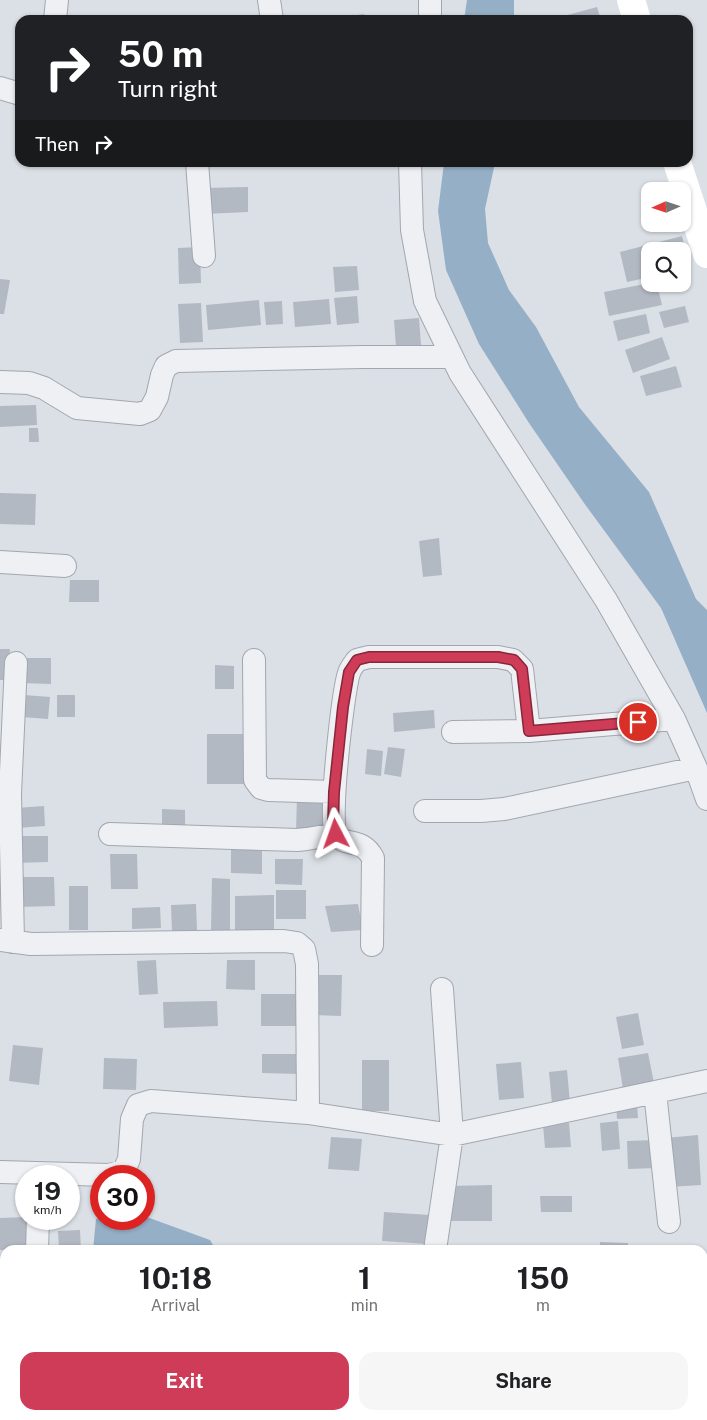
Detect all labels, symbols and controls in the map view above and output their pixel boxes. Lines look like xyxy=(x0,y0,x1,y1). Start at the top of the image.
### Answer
text: 50 m xyxy=(118,34,203,75)
icon: right xyxy=(35,35,100,100)
text: Turn right xyxy=(118,76,218,102)
icon: right xyxy=(89,130,117,158)
text: Then xyxy=(35,133,79,155)
north arrow xyxy=(641,182,691,232)
map controls xyxy=(641,182,691,292)
button: search xyxy=(641,242,691,292)
pin xyxy=(617,701,659,743)
icon: arrive xyxy=(624,708,652,736)
position arrow xyxy=(309,807,361,859)
speed limit sign: 30 xyxy=(90,1165,155,1230)
text: 19 xyxy=(34,1176,61,1206)
text: km/h xyxy=(33,1203,62,1217)
text: 10:18 xyxy=(139,1260,212,1296)
text: 1 xyxy=(358,1260,371,1296)
text: 150 xyxy=(517,1260,569,1296)
text: Arrival xyxy=(151,1296,200,1315)
text: min xyxy=(351,1296,378,1315)
text: m xyxy=(536,1296,550,1315)
button: Exit xyxy=(20,1352,349,1410)
button: Share xyxy=(359,1352,688,1410)

